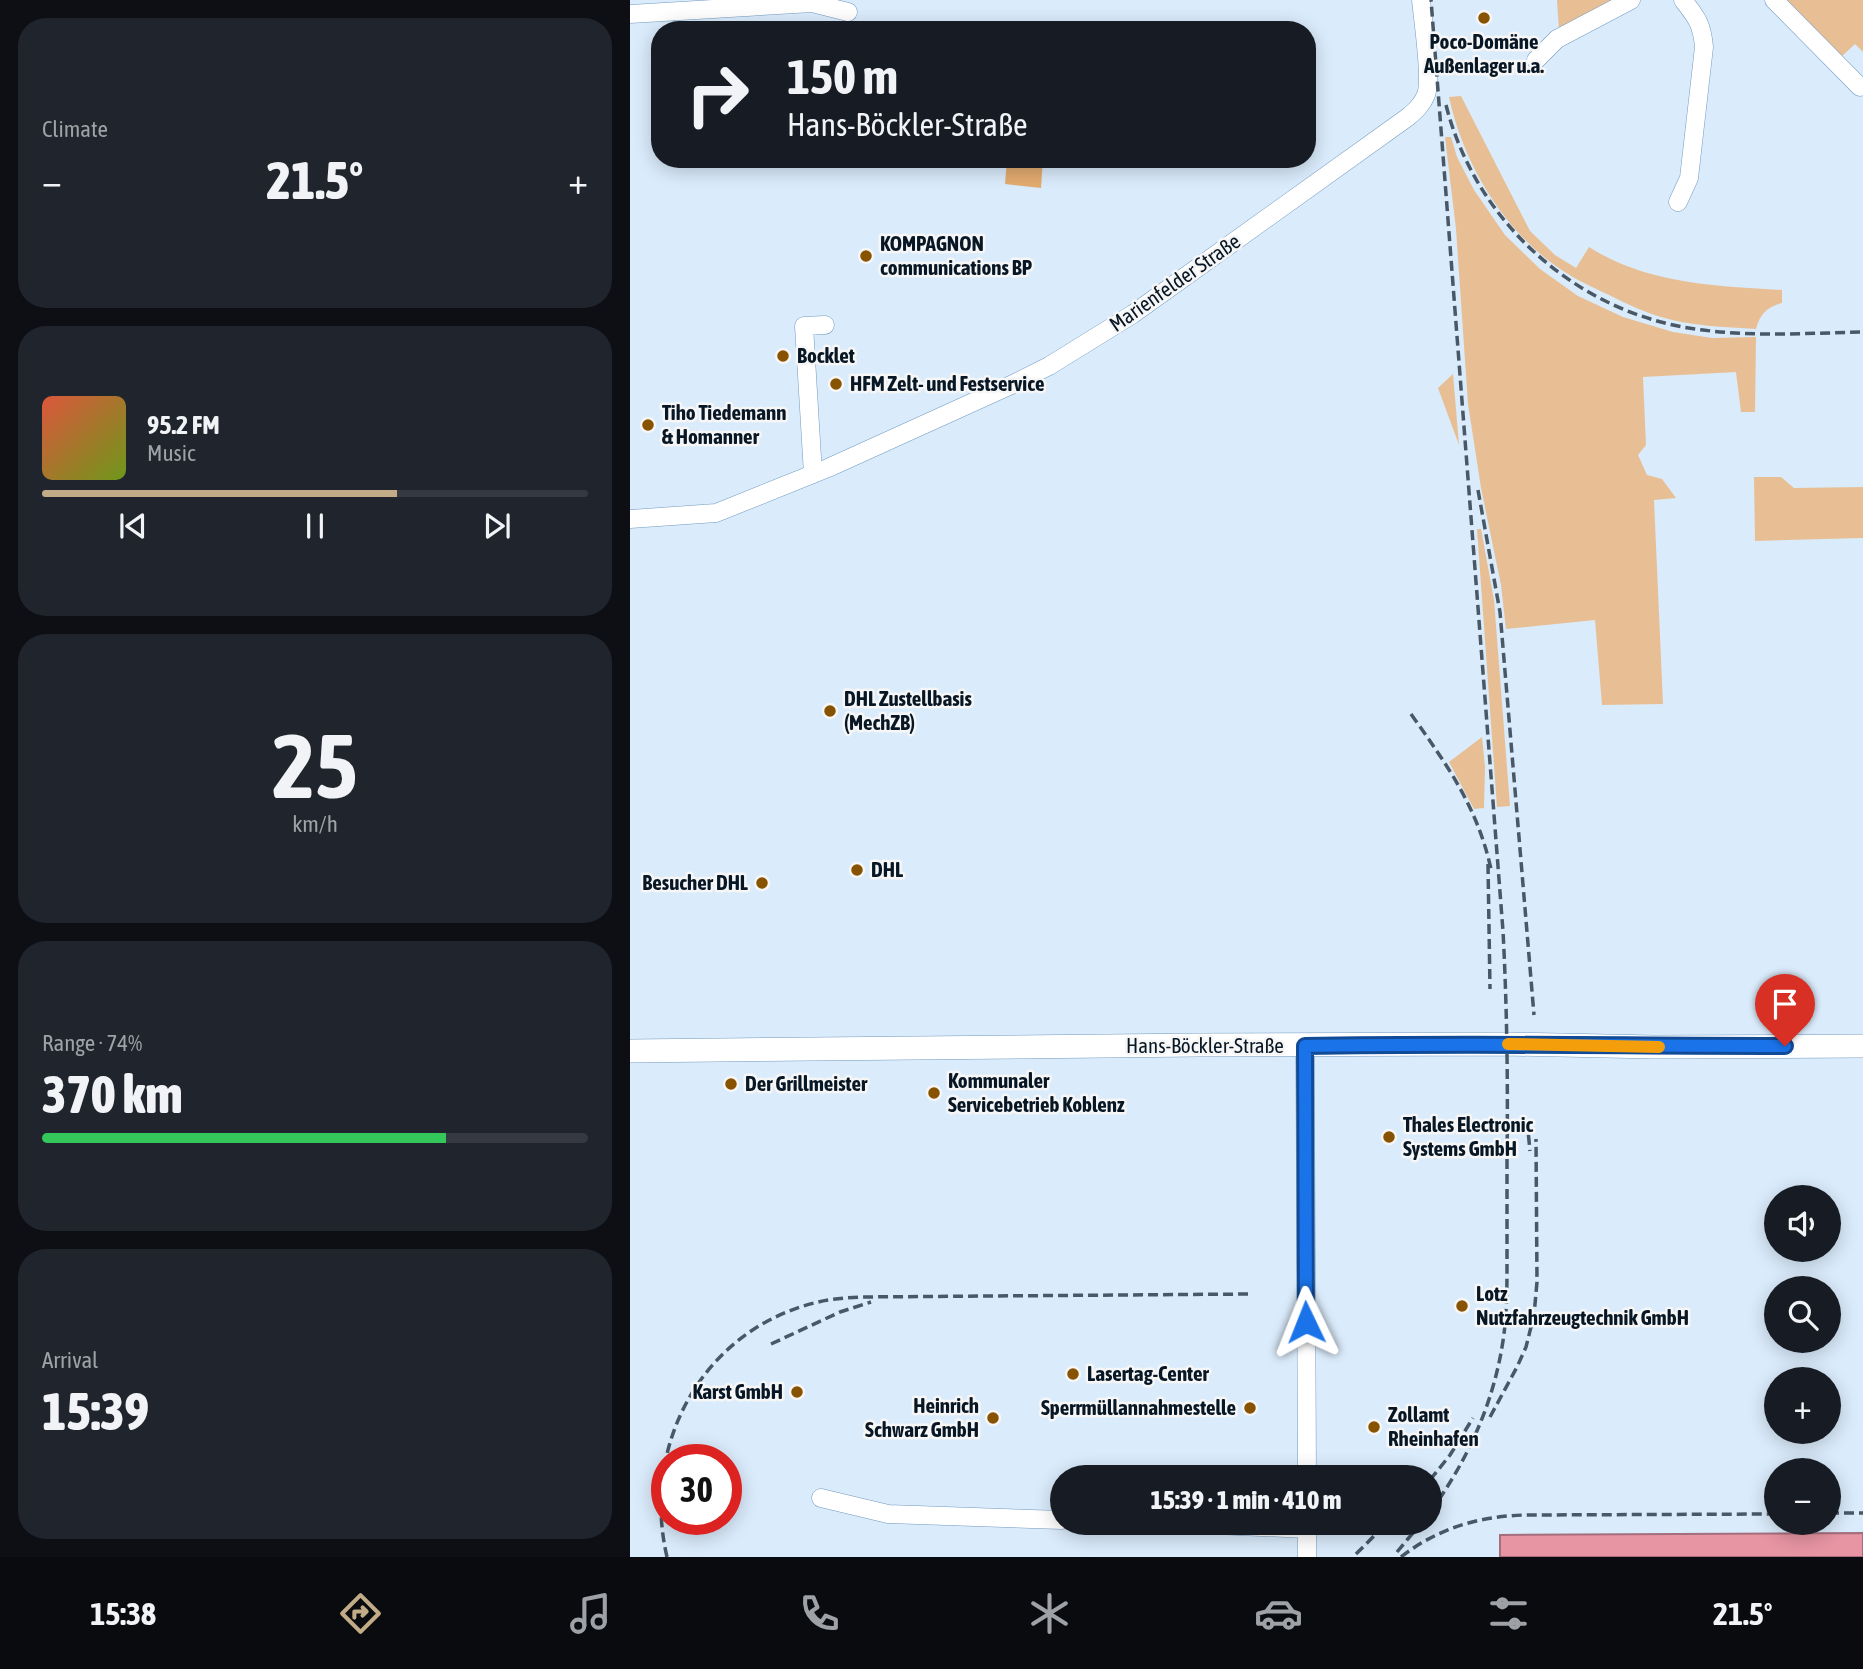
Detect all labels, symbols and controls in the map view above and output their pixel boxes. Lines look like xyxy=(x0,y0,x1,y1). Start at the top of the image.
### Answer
marker: Poco-Domäne Außenlager u.a. xyxy=(1476,10,1492,26)
place label: Poco-Domäne Außenlager u.a. xyxy=(1423,29,1544,77)
text: 150 m xyxy=(787,48,898,104)
icon: right xyxy=(672,49,763,140)
text: Hans-Böckler-Straße xyxy=(787,106,1027,143)
text: Climate xyxy=(42,116,108,142)
text: 21.5° xyxy=(267,150,363,210)
text: − xyxy=(42,159,62,202)
text: + xyxy=(568,159,588,202)
street label: Marienfelder Straße xyxy=(1105,228,1244,336)
place label: KOMPAGNON communications BP xyxy=(880,231,1033,279)
marker: KOMPAGNON communications BP xyxy=(858,248,874,264)
place label: Bocklet xyxy=(797,343,855,367)
marker: Bocklet xyxy=(775,348,791,364)
place label: HFM Zelt- und Festservice xyxy=(850,371,1044,395)
marker: HFM Zelt- und Festservice xyxy=(828,376,844,392)
place label: Tiho Tiedemann & Homanner xyxy=(662,400,786,448)
text: 95.2 FM xyxy=(147,410,220,440)
marker: Tiho Tiedemann & Homanner xyxy=(640,417,656,433)
text: Music xyxy=(147,440,195,466)
icon: previous xyxy=(114,507,152,545)
icon: pause xyxy=(296,507,334,545)
icon: next xyxy=(478,507,516,545)
place label: DHL Zustellbasis (MechZB) xyxy=(844,686,972,734)
marker: DHL Zustellbasis (MechZB) xyxy=(822,703,838,719)
text: 25 xyxy=(272,713,358,817)
text: km/h xyxy=(292,811,338,837)
place label: DHL xyxy=(871,857,903,881)
marker: DHL xyxy=(849,862,865,878)
place label: Besucher DHL xyxy=(642,870,748,894)
marker: Besucher DHL xyxy=(754,875,770,891)
pin xyxy=(1755,974,1815,1046)
icon: arrive xyxy=(1766,985,1804,1023)
text: Range · 74% xyxy=(42,1030,142,1056)
street label: Hans-Böckler-Straße xyxy=(1126,1033,1284,1057)
text: 370 km xyxy=(42,1064,183,1124)
place label: Kommunaler Servicebetrieb Koblenz xyxy=(948,1068,1125,1116)
place label: Der Grillmeister xyxy=(745,1071,868,1095)
marker: Der Grillmeister xyxy=(723,1076,739,1092)
marker: Kommunaler Servicebetrieb Koblenz xyxy=(926,1085,942,1101)
place label: Thales Electronic Systems GmbH xyxy=(1403,1112,1534,1160)
marker: Thales Electronic Systems GmbH xyxy=(1381,1129,1397,1145)
map controls xyxy=(1764,1185,1841,1535)
button: sound xyxy=(1764,1185,1841,1262)
button: search xyxy=(1764,1276,1841,1353)
place label: Lotz Nutzfahrzeugtechnik GmbH xyxy=(1476,1281,1689,1329)
position arrow xyxy=(1269,1285,1343,1359)
marker: Lotz Nutzfahrzeugtechnik GmbH xyxy=(1454,1298,1470,1314)
text: Arrival xyxy=(42,1347,98,1373)
place label: Lasertag-Center xyxy=(1087,1361,1209,1385)
marker: Lasertag-Center xyxy=(1065,1366,1081,1382)
button: + xyxy=(1764,1367,1841,1444)
place label: Karst GmbH xyxy=(692,1379,783,1403)
text: 15:39 xyxy=(42,1381,149,1441)
marker: Karst GmbH xyxy=(789,1384,805,1400)
place label: Heinrich Schwarz GmbH xyxy=(865,1393,979,1441)
place label: Sperrmüllannahmestelle xyxy=(1041,1395,1236,1419)
marker: Sperrmüllannahmestelle xyxy=(1242,1400,1258,1416)
place label: Zollamt Rheinhafen xyxy=(1388,1402,1479,1450)
marker: Heinrich Schwarz GmbH xyxy=(985,1410,1001,1426)
marker: Zollamt Rheinhafen xyxy=(1366,1419,1382,1435)
speed limit sign: 30 xyxy=(651,1444,742,1535)
button: − xyxy=(1764,1458,1841,1535)
text: 15:39 · 1 min · 410 m xyxy=(1151,1485,1341,1515)
icon: directions xyxy=(336,1589,385,1638)
icon: music xyxy=(566,1589,615,1638)
icon: phone xyxy=(795,1589,844,1638)
icon: climate xyxy=(1025,1589,1074,1638)
icon: car xyxy=(1254,1589,1303,1638)
icon: filters xyxy=(1484,1589,1533,1638)
text: 15:38 xyxy=(90,1595,156,1632)
text: 21.5° xyxy=(1713,1595,1773,1632)

